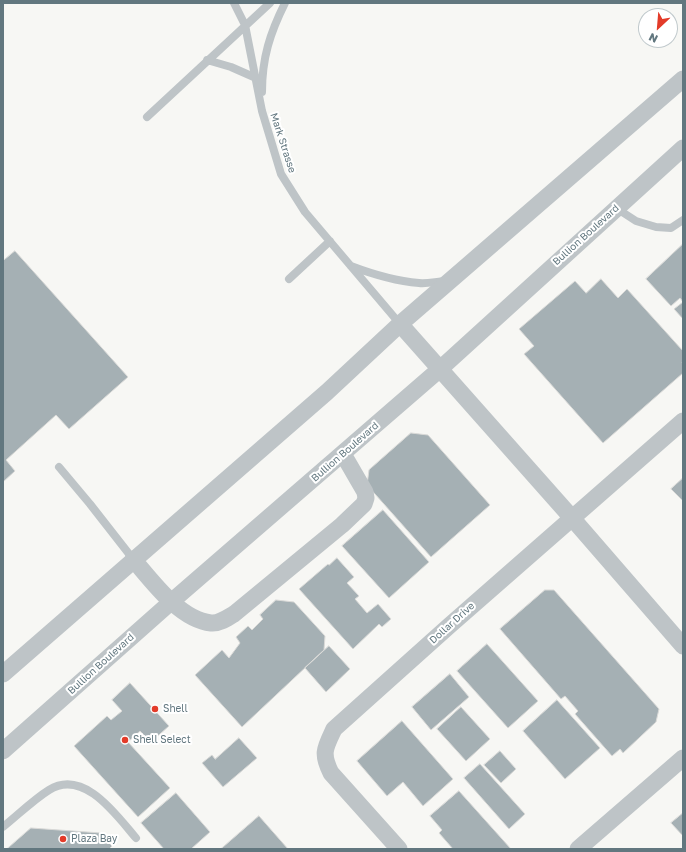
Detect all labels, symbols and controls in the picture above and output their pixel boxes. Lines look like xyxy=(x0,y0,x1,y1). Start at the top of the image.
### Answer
north arrow xyxy=(638,8,678,48)
text: N xyxy=(646,31,660,46)
street label: Mark Strasse xyxy=(268,111,298,175)
street label: Bullion Boulevard xyxy=(550,202,622,268)
street label: Bullion Boulevard xyxy=(309,420,381,484)
street label: Dollar Drive xyxy=(427,600,477,646)
street label: Bullion Boulevard xyxy=(65,631,137,697)
place label: Shell xyxy=(163,703,188,715)
marker: Shell xyxy=(150,704,160,714)
place label: Shell Select xyxy=(133,734,191,746)
marker: Shell Select xyxy=(120,735,130,745)
place label: Plaza Bay xyxy=(71,833,117,845)
marker: Plaza Bay xyxy=(58,834,68,844)

